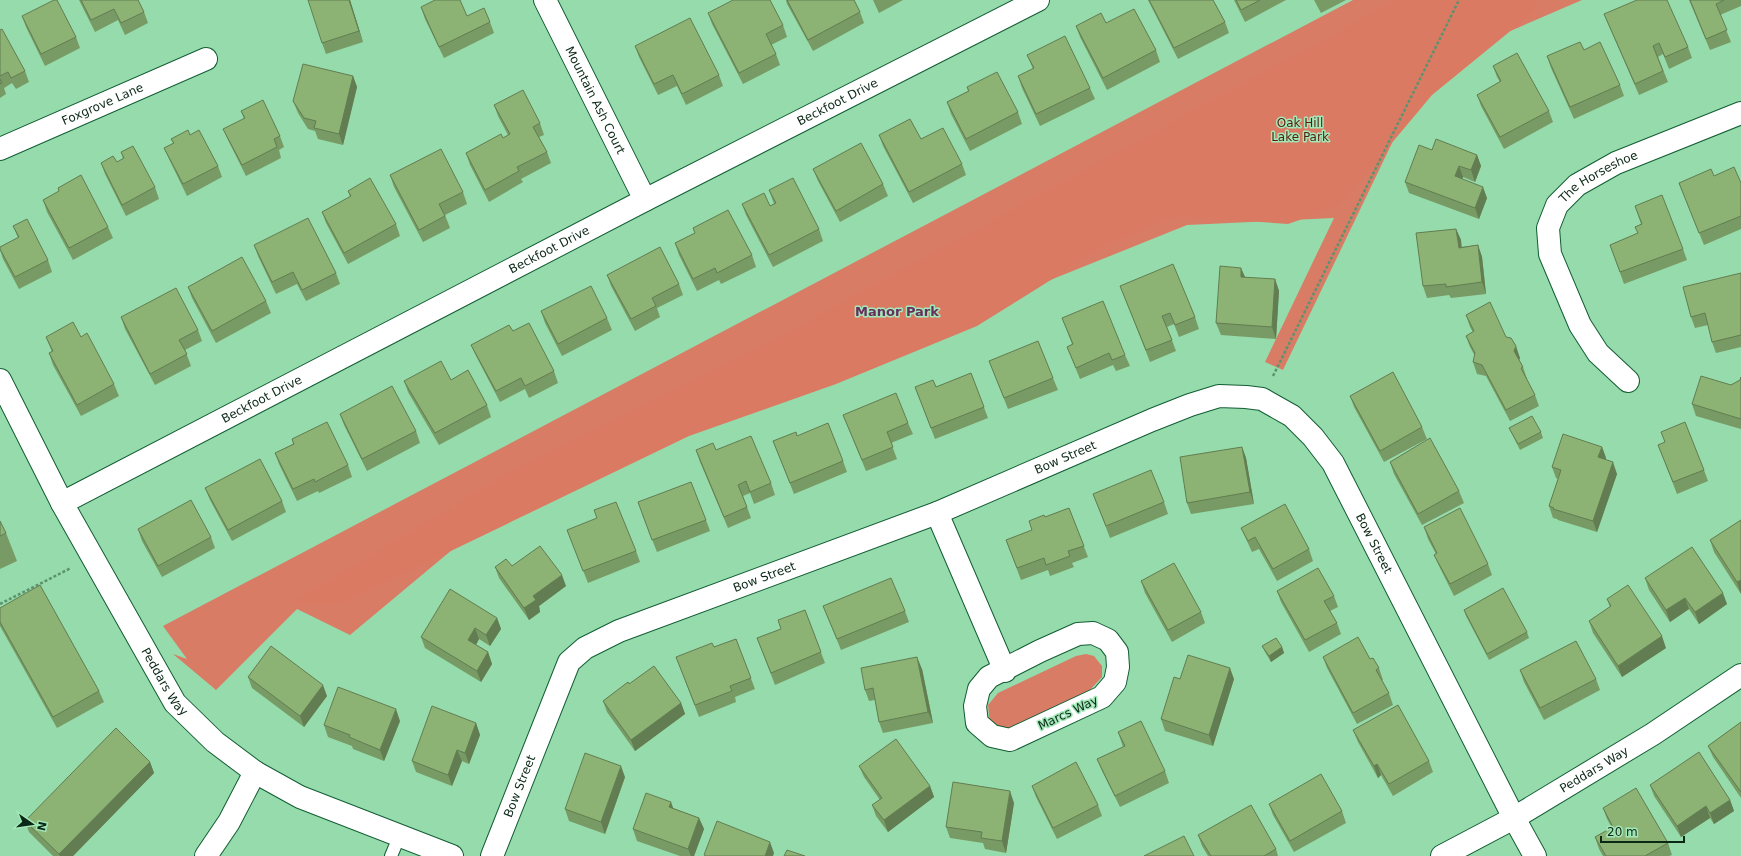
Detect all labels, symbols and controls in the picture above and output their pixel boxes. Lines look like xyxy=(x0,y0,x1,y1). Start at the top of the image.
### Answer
street label: Mountain Ash Court xyxy=(562,44,628,157)
street label: Beckfoot Drive xyxy=(795,76,880,128)
street label: Foxgrove Lane xyxy=(60,80,146,128)
park label: Oak Hill Lake Park xyxy=(1271,116,1329,144)
street label: The Horseshoe xyxy=(1556,148,1640,206)
street label: Beckfoot Drive xyxy=(507,223,592,276)
district label: Manor Park xyxy=(855,304,939,319)
street label: Beckfoot Drive xyxy=(219,373,304,426)
street label: Bow Street xyxy=(1032,438,1099,477)
street label: Bow Street xyxy=(1353,511,1395,576)
street label: Bow Street xyxy=(731,559,798,595)
street label: Peddars Way xyxy=(138,645,191,719)
street label: Marcs Way xyxy=(1036,693,1100,733)
street label: Peddars Way xyxy=(1557,744,1631,796)
street label: Bow Street xyxy=(501,753,538,819)
north arrow xyxy=(12,804,52,844)
scale bar xyxy=(1601,818,1684,844)
text: N xyxy=(34,820,49,832)
text: 20 m xyxy=(1607,825,1638,839)

